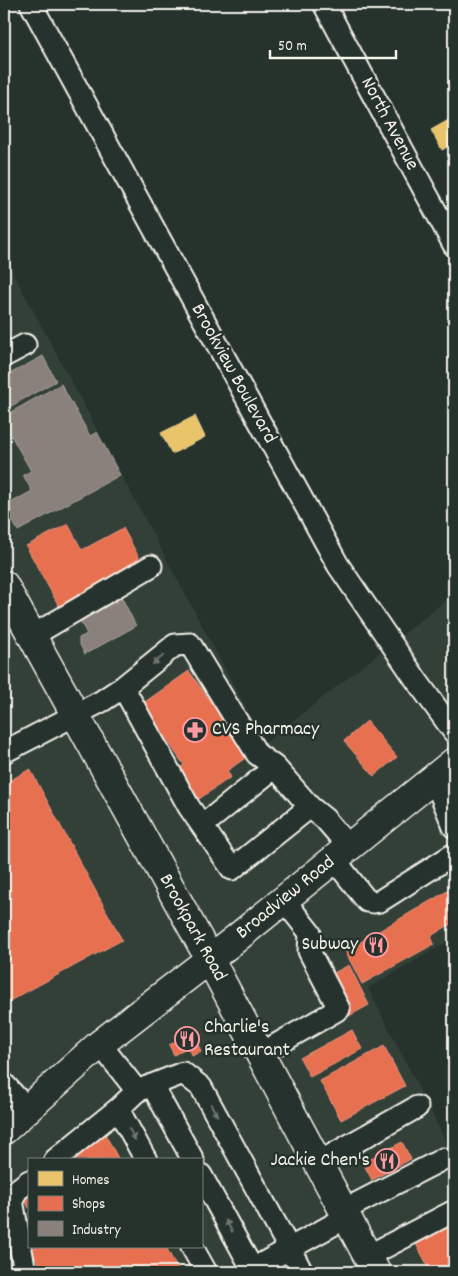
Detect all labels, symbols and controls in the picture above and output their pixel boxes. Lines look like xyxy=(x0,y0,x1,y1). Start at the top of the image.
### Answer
scale bar xyxy=(270,28,397,60)
text: 50 m xyxy=(278,36,307,58)
street label: North Avenue xyxy=(353,72,425,176)
street label: Brookview Boulevard xyxy=(183,299,283,449)
one-way arrow xyxy=(152,654,165,665)
place label: CVS Pharmacy xyxy=(212,716,320,744)
pharmacy icon: CVS Pharmacy xyxy=(182,717,208,743)
street label: Broadview Road xyxy=(230,849,342,947)
street label: Brookpark Road xyxy=(151,869,233,987)
place label: Subway xyxy=(302,931,359,959)
restaurant icon: Subway xyxy=(363,932,389,958)
place label: Charlie's Restaurant xyxy=(204,1014,290,1065)
restaurant icon: Charlie's Restaurant xyxy=(174,1026,200,1052)
one-way arrow xyxy=(210,1103,218,1118)
one-way arrow xyxy=(128,1127,136,1142)
place label: Jackie Chen's xyxy=(271,1147,370,1175)
restaurant icon: Jackie Chen's xyxy=(374,1148,400,1174)
legend xyxy=(28,1158,202,1248)
text: Homes xyxy=(72,1170,110,1192)
text: Shops xyxy=(72,1194,105,1216)
one-way arrow xyxy=(225,1219,233,1234)
text: Industry xyxy=(72,1220,121,1242)

